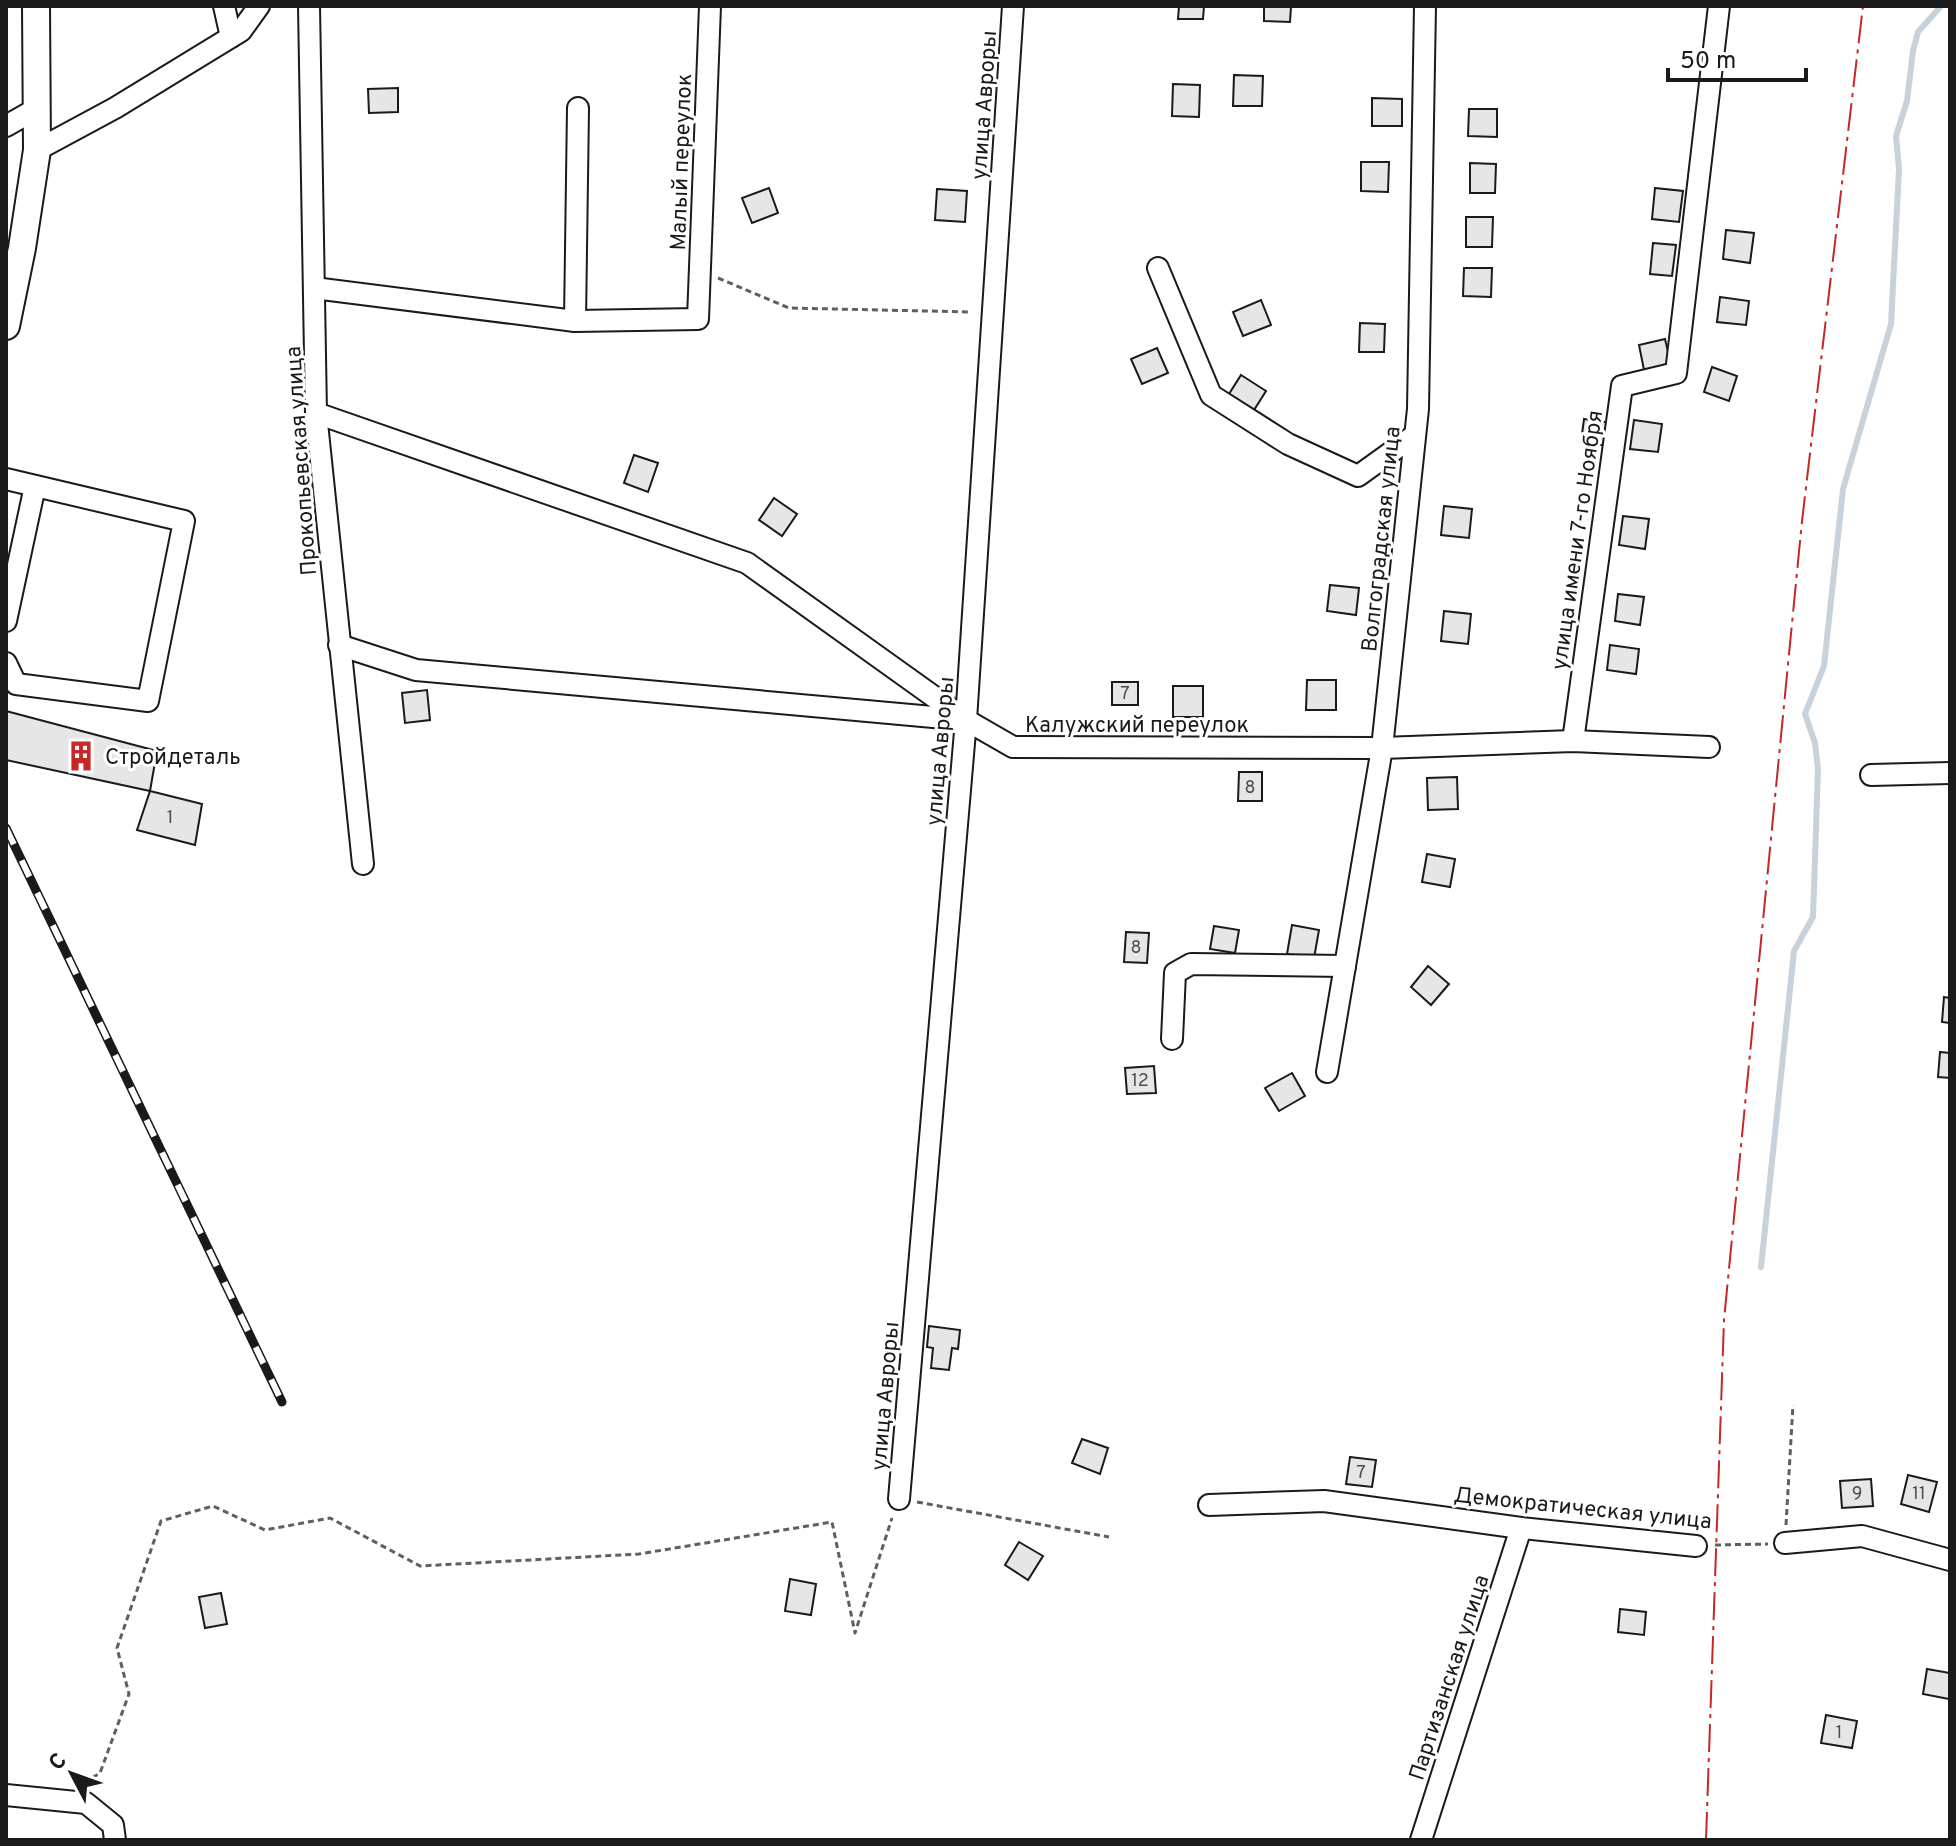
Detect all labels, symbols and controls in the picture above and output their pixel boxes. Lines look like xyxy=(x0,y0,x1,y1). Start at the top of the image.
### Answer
street label: улица Авроры xyxy=(967,30,1004,181)
scale bar xyxy=(1668,32,1806,82)
text: 50 m xyxy=(1680,47,1736,77)
street label: Малый переулок xyxy=(666,73,699,251)
street label: Прокопьевская улица xyxy=(281,345,324,576)
street label: улица имени 7-го Ноября xyxy=(1547,409,1610,672)
street label: Волгоградская улица xyxy=(1357,425,1408,653)
street label: улица Авроры xyxy=(922,676,961,827)
house number: 7 xyxy=(1120,683,1130,706)
street label: Калужский переулок xyxy=(1025,713,1249,740)
building icon: Стройдеталь xyxy=(64,739,98,773)
place label: Стройдеталь xyxy=(105,745,241,772)
house number: 8 xyxy=(1245,777,1256,800)
house number: 1 xyxy=(167,807,173,830)
house number: 8 xyxy=(1131,937,1142,960)
house number: 12 xyxy=(1131,1070,1149,1093)
street label: улица Авроры xyxy=(867,1321,906,1472)
house number: 7 xyxy=(1356,1462,1366,1485)
street label: Демократическая улица xyxy=(1452,1483,1713,1536)
house number: 9 xyxy=(1852,1483,1862,1506)
house number: 11 xyxy=(1912,1483,1926,1506)
street label: Партизанская улица xyxy=(1404,1572,1496,1784)
house number: 1 xyxy=(1836,1722,1842,1745)
north arrow xyxy=(32,1734,112,1814)
text: С xyxy=(44,1748,74,1777)

